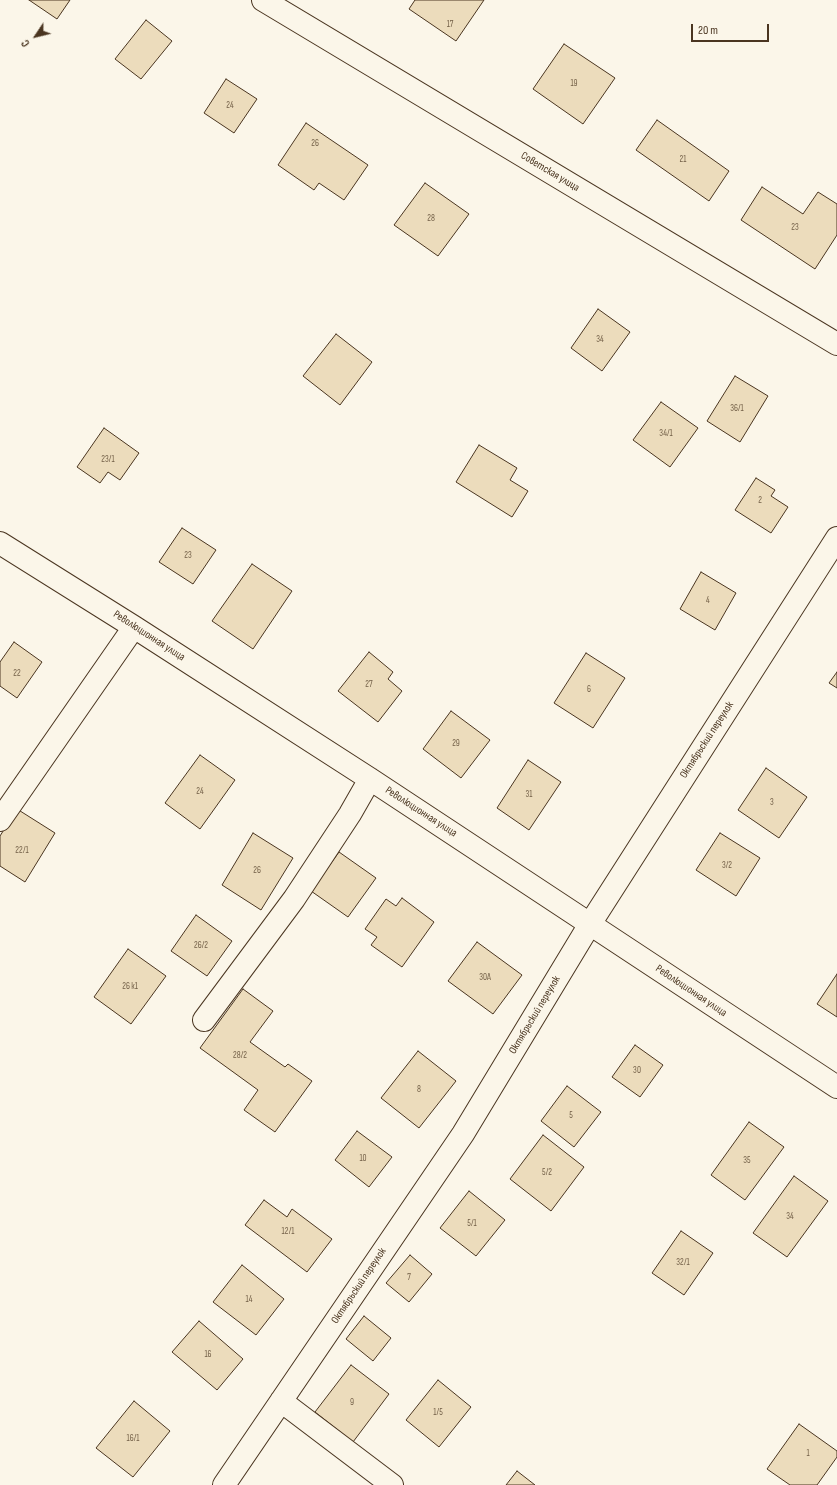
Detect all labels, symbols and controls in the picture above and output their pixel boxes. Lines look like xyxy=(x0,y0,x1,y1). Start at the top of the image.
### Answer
north arrow xyxy=(16,16,56,56)
scale bar xyxy=(693,16,771,42)
house number: 17 xyxy=(447,20,453,30)
text: 20 m xyxy=(698,23,718,38)
text: С xyxy=(19,37,33,49)
house number: 19 xyxy=(570,79,578,89)
house number: 24 xyxy=(226,101,234,111)
house number: 26 xyxy=(311,139,319,149)
street label: Советская улица xyxy=(518,149,582,195)
house number: 21 xyxy=(680,155,686,165)
house number: 28 xyxy=(427,214,435,224)
house number: 23 xyxy=(791,223,799,233)
house number: 34 xyxy=(596,335,604,345)
house number: 36/1 xyxy=(730,404,744,414)
house number: 34/1 xyxy=(659,429,673,439)
house number: 23/1 xyxy=(101,455,115,465)
house number: 2 xyxy=(758,496,762,506)
house number: 23 xyxy=(184,551,192,561)
house number: 4 xyxy=(706,596,710,606)
street label: Революционная улица xyxy=(111,608,187,664)
house number: 22 xyxy=(13,669,21,679)
house number: 27 xyxy=(365,680,373,690)
house number: 6 xyxy=(587,685,591,695)
street label: Октябрьский переулок xyxy=(677,699,737,781)
house number: 29 xyxy=(452,739,460,749)
street label: Революционная улица xyxy=(383,784,459,840)
house number: 24 xyxy=(196,787,204,797)
house number: 31 xyxy=(526,790,532,800)
house number: 3 xyxy=(770,798,774,808)
house number: 22/1 xyxy=(15,846,29,856)
house number: 3/2 xyxy=(722,861,732,871)
house number: 26 xyxy=(253,866,261,876)
house number: 26/2 xyxy=(194,941,208,951)
street label: Революционная улица xyxy=(653,962,729,1020)
house number: 30А xyxy=(479,973,491,983)
street label: Октябрьский переулок xyxy=(507,974,563,1056)
house number: 26 к1 xyxy=(122,982,138,992)
house number: 28/2 xyxy=(233,1051,247,1061)
house number: 30 xyxy=(633,1066,641,1076)
house number: 8 xyxy=(417,1085,421,1095)
house number: 5 xyxy=(569,1111,573,1121)
house number: 10 xyxy=(359,1154,367,1164)
house number: 35 xyxy=(743,1156,751,1166)
house number: 5/2 xyxy=(542,1168,552,1178)
house number: 34 xyxy=(786,1212,794,1222)
house number: 5/1 xyxy=(467,1219,477,1229)
house number: 12/1 xyxy=(282,1227,294,1237)
street label: Октябрьский переулок xyxy=(329,1246,389,1326)
house number: 32/1 xyxy=(676,1258,690,1268)
house number: 7 xyxy=(407,1273,411,1283)
house number: 14 xyxy=(246,1295,252,1305)
house number: 16 xyxy=(204,1350,212,1360)
house number: 9 xyxy=(350,1398,354,1408)
house number: 1/5 xyxy=(433,1408,443,1418)
house number: 16/1 xyxy=(127,1434,139,1444)
house number: 1 xyxy=(806,1449,810,1459)

